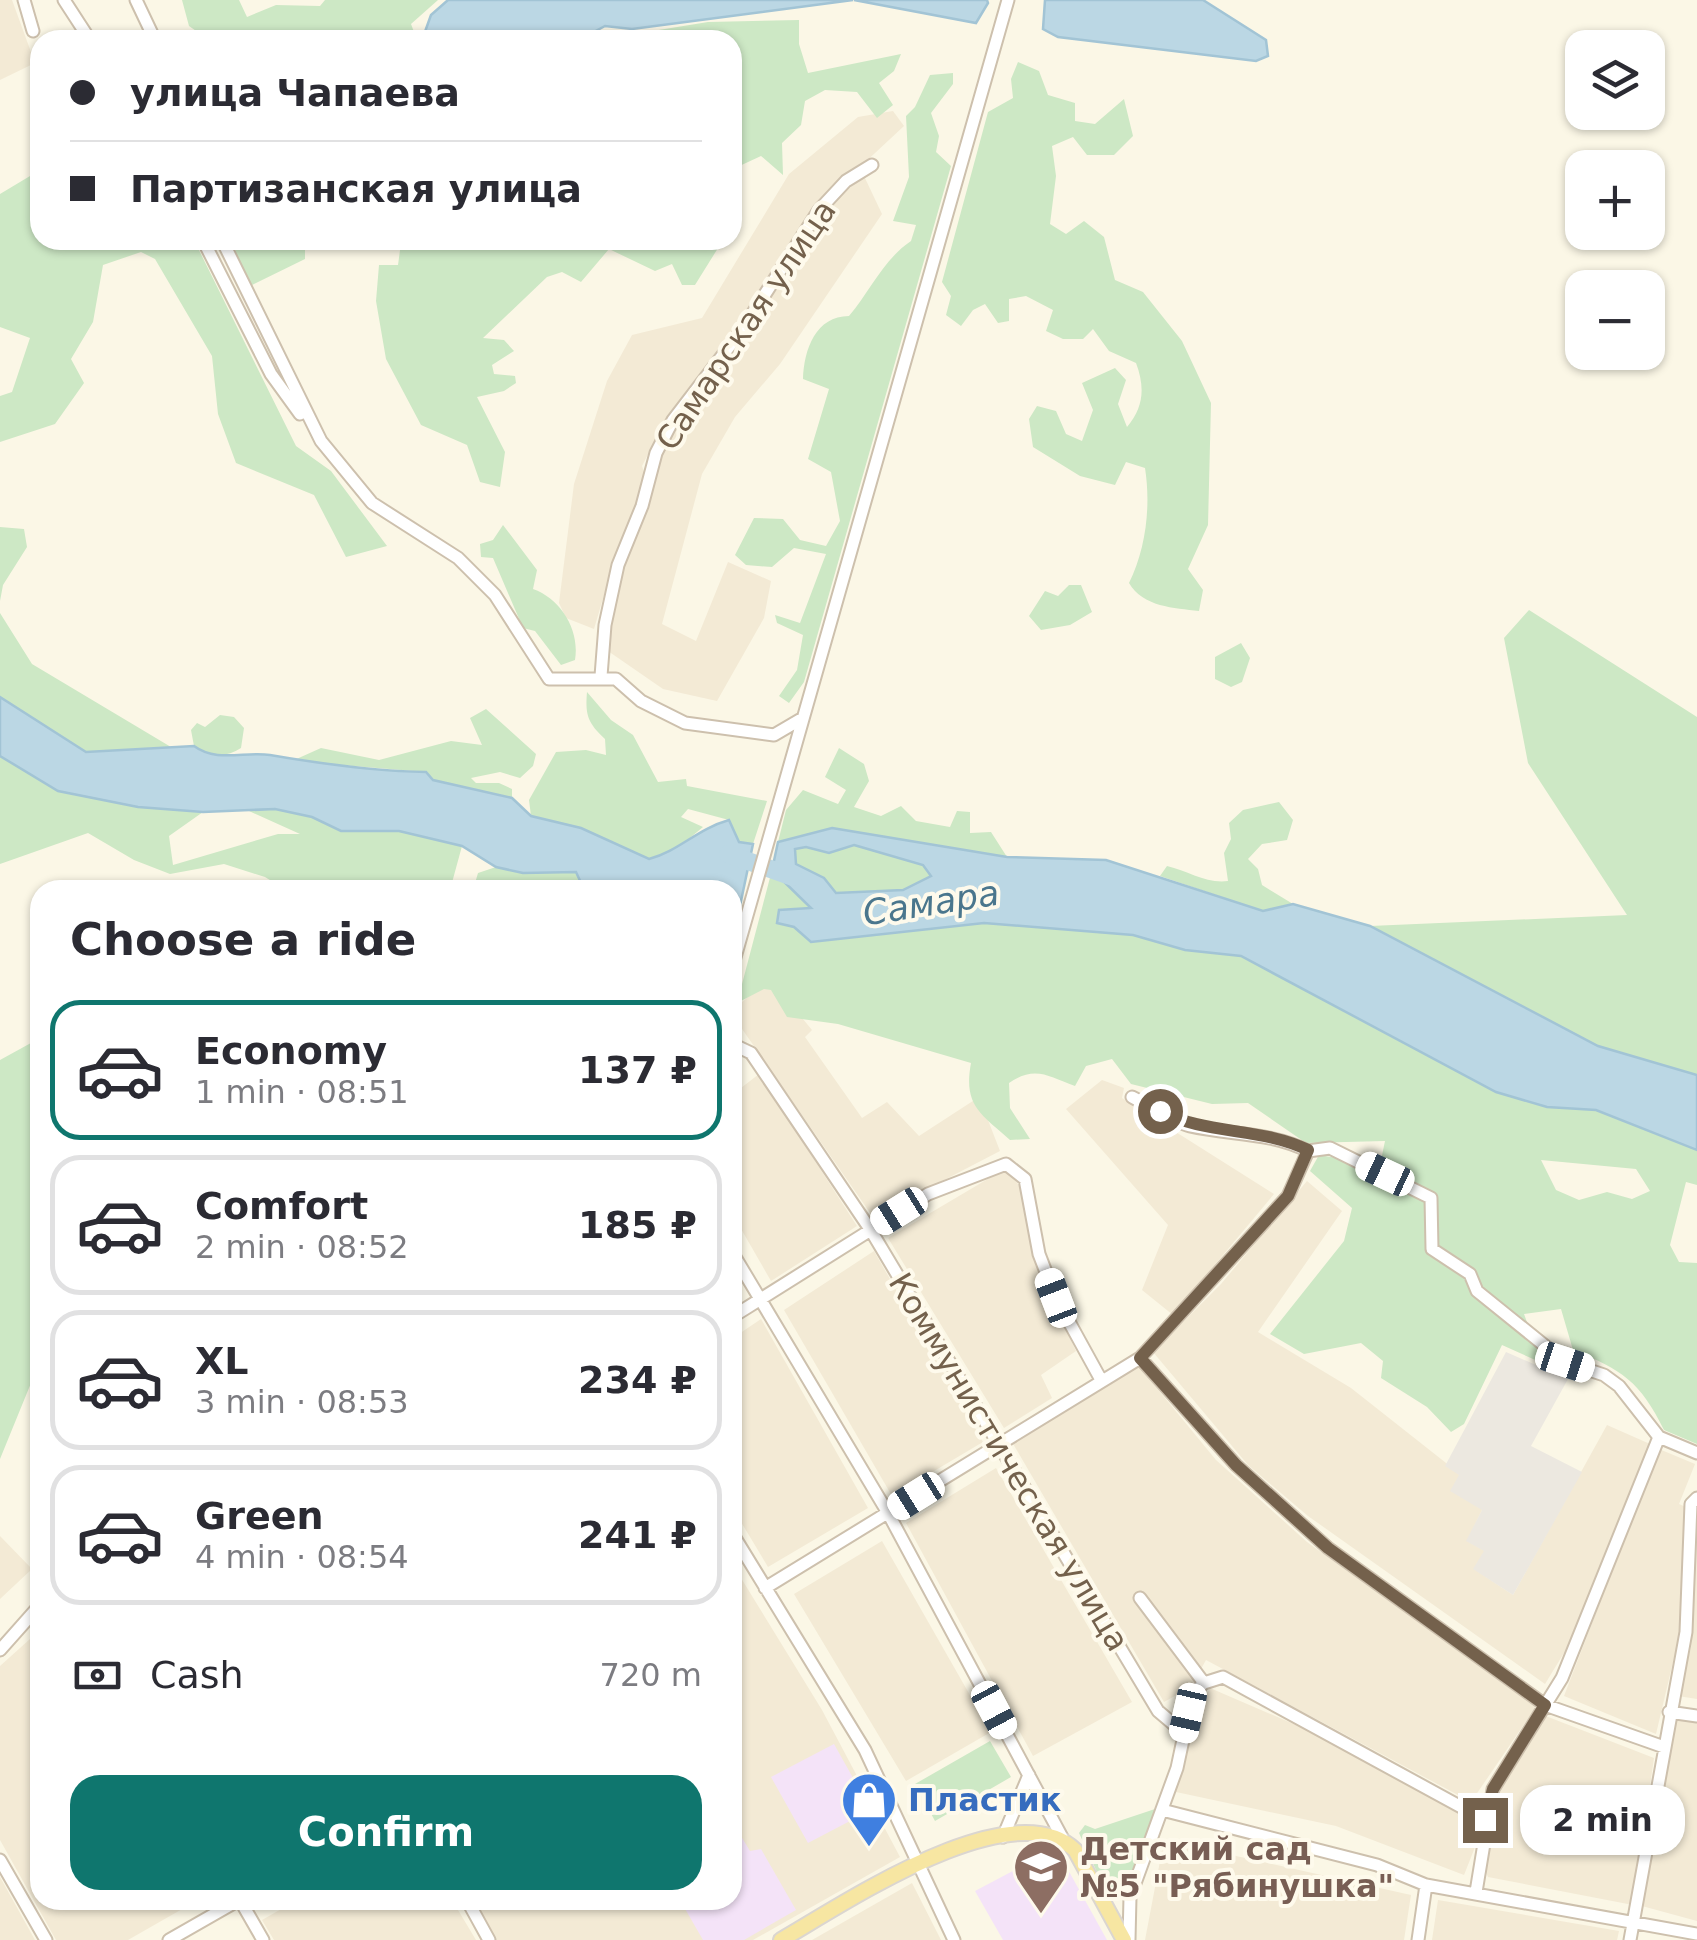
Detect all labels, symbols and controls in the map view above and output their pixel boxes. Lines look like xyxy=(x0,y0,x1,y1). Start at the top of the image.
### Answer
map controls xyxy=(1565,30,1665,370)
button: layers xyxy=(1565,30,1665,130)
text: улица Чапаева xyxy=(130,71,460,115)
button: + xyxy=(1565,150,1665,250)
text: Партизанская улица xyxy=(130,167,582,211)
street label: Самарская улица xyxy=(648,193,844,457)
button: − xyxy=(1565,270,1665,370)
water label: Самара xyxy=(860,872,1002,934)
text: Choose a ride xyxy=(70,913,416,966)
icon: car xyxy=(75,1025,165,1115)
text: Economy xyxy=(195,1029,387,1073)
text: 137 ₽ xyxy=(578,1048,697,1092)
text: 1 min · 08:51 xyxy=(195,1073,409,1111)
route start xyxy=(1138,1089,1183,1134)
car xyxy=(1351,1148,1419,1200)
icon: car xyxy=(75,1180,165,1270)
car xyxy=(866,1182,932,1240)
text: Comfort xyxy=(195,1184,368,1228)
text: 185 ₽ xyxy=(578,1203,697,1247)
text: 2 min · 08:52 xyxy=(195,1228,409,1266)
car xyxy=(1031,1265,1081,1331)
street label: Коммунистическая улица xyxy=(881,1266,1137,1658)
icon: car xyxy=(75,1335,165,1425)
car xyxy=(1532,1338,1598,1386)
text: XL xyxy=(195,1339,249,1383)
text: 234 ₽ xyxy=(578,1358,697,1402)
text: 3 min · 08:53 xyxy=(195,1383,409,1421)
car xyxy=(883,1467,949,1525)
icon: car xyxy=(75,1490,165,1580)
text: Green xyxy=(195,1494,324,1538)
text: 241 ₽ xyxy=(578,1513,697,1557)
text: 4 min · 08:54 xyxy=(195,1538,409,1576)
icon: cash xyxy=(70,1648,125,1703)
text: Cash xyxy=(150,1653,244,1697)
text: 720 m xyxy=(600,1656,702,1694)
car xyxy=(967,1676,1021,1744)
car xyxy=(1167,1680,1209,1746)
shop icon: Пластик xyxy=(839,1770,899,1849)
button: Confirm xyxy=(70,1775,702,1890)
place label: Пластик xyxy=(908,1781,1062,1819)
callout: 2 min xyxy=(1520,1785,1685,1855)
route end xyxy=(1463,1798,1508,1843)
text: 2 min xyxy=(1552,1801,1653,1839)
place label: Детский сад №5 "Рябинушка" xyxy=(1080,1830,1394,1905)
school or university icon: Детский сад №5 "Рябинушка" xyxy=(1011,1837,1071,1916)

